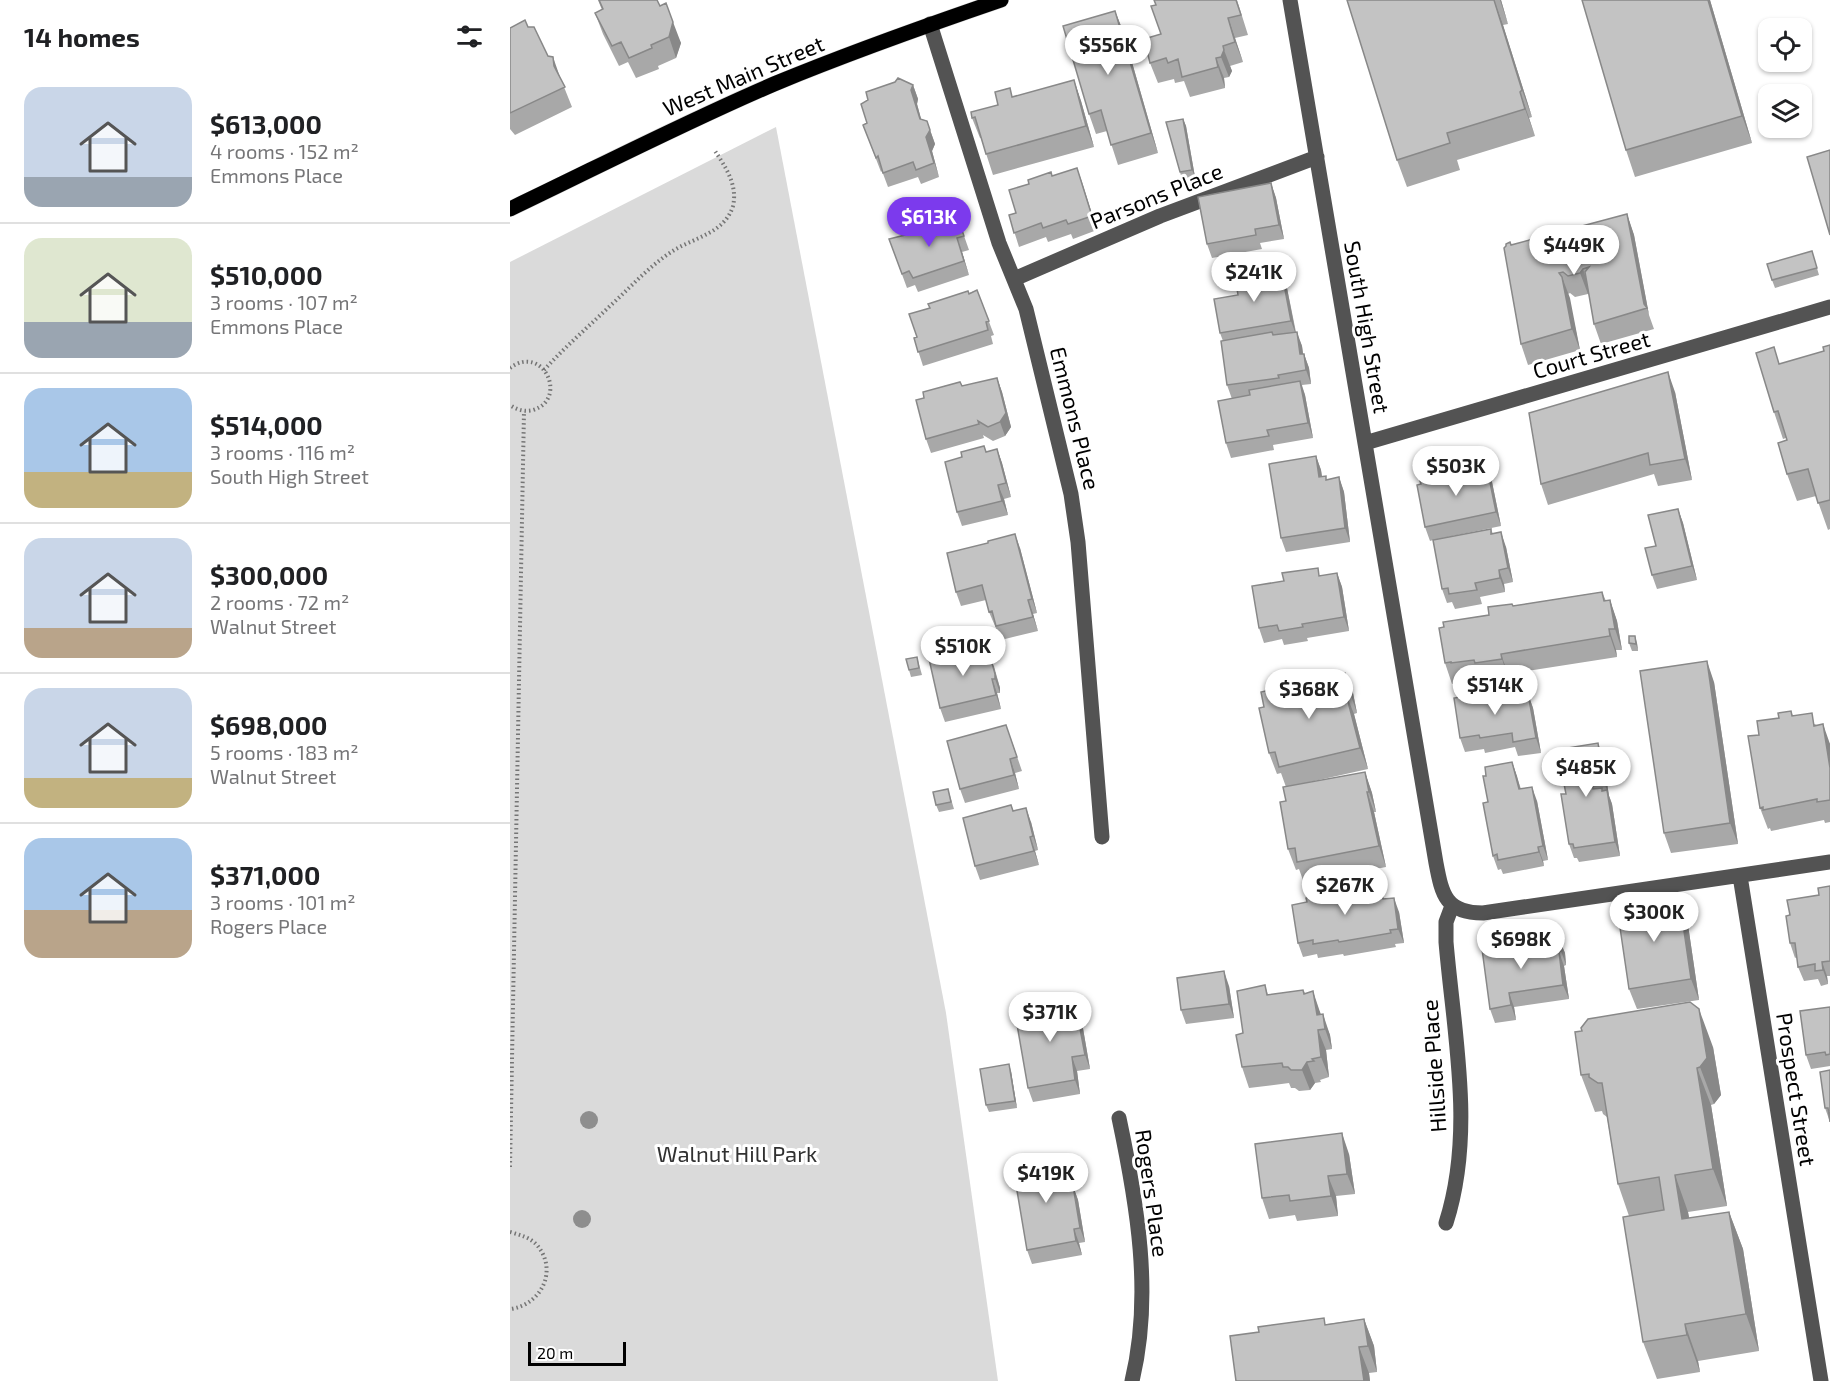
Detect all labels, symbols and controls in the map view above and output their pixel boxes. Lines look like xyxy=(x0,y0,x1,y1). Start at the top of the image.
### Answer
map controls xyxy=(1758,18,1812,138)
button: locate xyxy=(1758,18,1812,72)
icon: filters xyxy=(453,20,486,53)
text: 14 homes xyxy=(24,21,140,52)
pin: $556K xyxy=(1066,25,1150,76)
street label: West Main Street xyxy=(659,29,827,121)
text: $556K xyxy=(1079,32,1137,56)
button: layers xyxy=(1758,84,1812,138)
text: $613,000 xyxy=(210,108,322,139)
icon: home xyxy=(72,111,144,183)
text: 4 rooms · 152 m² xyxy=(210,139,359,163)
street label: Parsons Place xyxy=(1086,157,1226,233)
text: Emmons Place xyxy=(210,163,343,187)
pin: $613K xyxy=(887,197,971,248)
text: $613K xyxy=(901,204,957,228)
pin: $449K xyxy=(1532,225,1616,276)
text: $449K xyxy=(1543,232,1605,256)
street label: South High Street xyxy=(1340,239,1396,415)
pin: $241K xyxy=(1212,252,1296,303)
text: $510,000 xyxy=(210,259,323,290)
text: $241K xyxy=(1225,259,1283,283)
icon: home xyxy=(72,262,144,334)
text: 3 rooms · 107 m² xyxy=(210,290,358,314)
text: Emmons Place xyxy=(210,314,343,338)
street label: Court Street xyxy=(1529,325,1653,383)
street label: Emmons Place xyxy=(1046,344,1106,492)
text: $514,000 xyxy=(210,409,323,440)
icon: home xyxy=(72,412,144,484)
text: 3 rooms · 116 m² xyxy=(210,440,355,464)
pin: $503K xyxy=(1414,446,1498,497)
text: $503K xyxy=(1426,453,1486,477)
text: South High Street xyxy=(210,464,369,488)
text: $300,000 xyxy=(210,559,328,590)
icon: home xyxy=(72,562,144,634)
text: 2 rooms · 72 m² xyxy=(210,590,349,614)
text: Walnut Street xyxy=(210,614,336,638)
pin: $510K xyxy=(921,626,1005,677)
text: $510K xyxy=(935,633,991,657)
pin: $514K xyxy=(1453,665,1537,716)
pin: $368K xyxy=(1267,669,1351,720)
text: $514K xyxy=(1467,672,1523,696)
text: $368K xyxy=(1279,676,1339,700)
text: $698,000 xyxy=(210,709,327,740)
icon: home xyxy=(72,712,144,784)
text: 5 rooms · 183 m² xyxy=(210,740,358,764)
pin: $485K xyxy=(1544,747,1628,798)
text: $485K xyxy=(1556,754,1616,778)
text: Walnut Street xyxy=(210,764,336,788)
text: $371,000 xyxy=(210,859,320,890)
icon: home xyxy=(72,862,144,934)
pin: $267K xyxy=(1303,865,1387,916)
text: $267K xyxy=(1316,872,1374,896)
text: 3 rooms · 101 m² xyxy=(210,890,356,914)
pin: $300K xyxy=(1612,892,1696,943)
text: $300K xyxy=(1624,899,1684,923)
text: Rogers Place xyxy=(210,914,327,938)
pin: $698K xyxy=(1479,919,1563,970)
text: $698K xyxy=(1491,926,1551,950)
pin: $371K xyxy=(1008,992,1092,1043)
text: $371K xyxy=(1023,999,1077,1023)
street label: Hillside Place xyxy=(1415,999,1451,1133)
street label: Prospect Street xyxy=(1772,1010,1822,1168)
street label: Rogers Place xyxy=(1131,1127,1175,1259)
park label: Walnut Hill Park xyxy=(657,1140,817,1166)
pin: $419K xyxy=(1004,1153,1088,1204)
text: $419K xyxy=(1017,1160,1075,1184)
scale bar xyxy=(528,1339,626,1366)
text: 20 m xyxy=(537,1343,573,1362)

